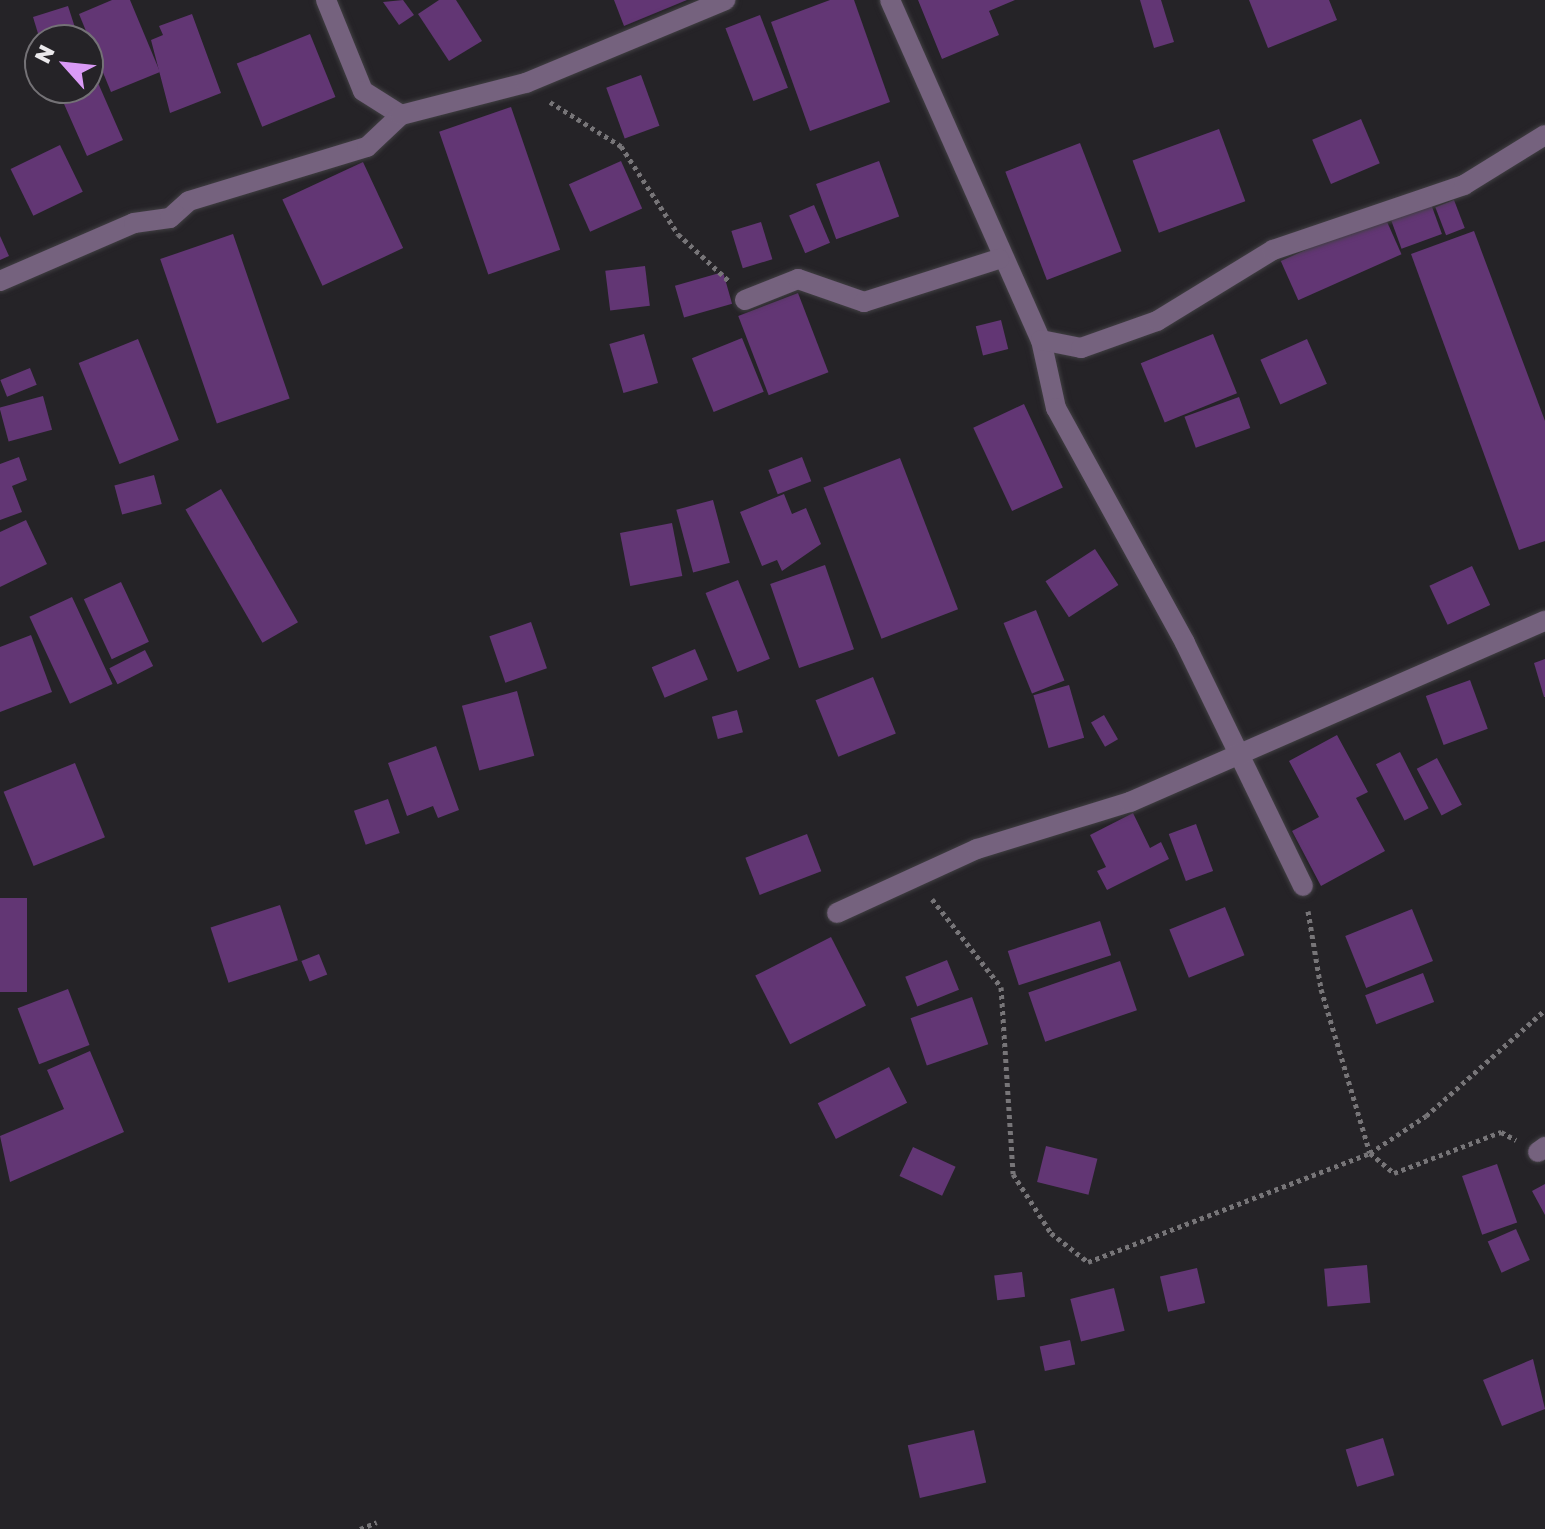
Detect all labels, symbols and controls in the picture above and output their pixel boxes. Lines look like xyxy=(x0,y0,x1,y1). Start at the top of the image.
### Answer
north arrow xyxy=(24,24,104,104)
text: N xyxy=(28,40,60,67)

